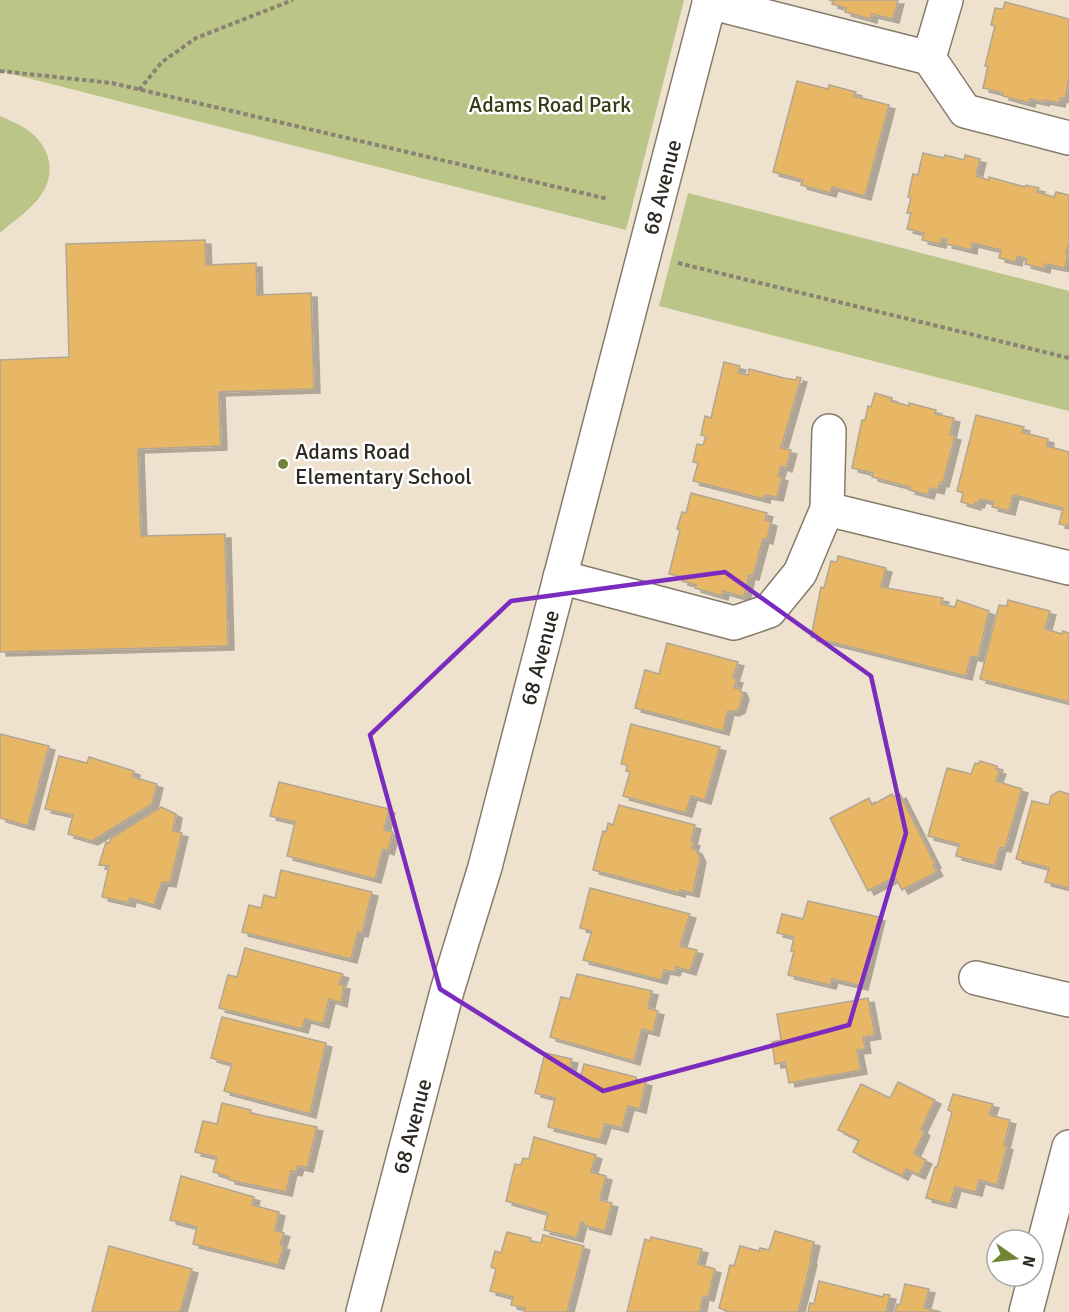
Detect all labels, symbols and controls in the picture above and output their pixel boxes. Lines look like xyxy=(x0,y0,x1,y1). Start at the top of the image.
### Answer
park label: Adams Road Park xyxy=(469,91,631,118)
street label: 68 Avenue xyxy=(636,136,687,238)
place label: Adams Road Elementary School xyxy=(295,438,472,490)
marker: Adams Road Elementary School xyxy=(276,457,290,471)
street label: 68 Avenue xyxy=(514,607,565,708)
street label: 68 Avenue xyxy=(386,1076,437,1177)
north arrow xyxy=(985,1228,1045,1288)
text: N xyxy=(1018,1254,1040,1269)

